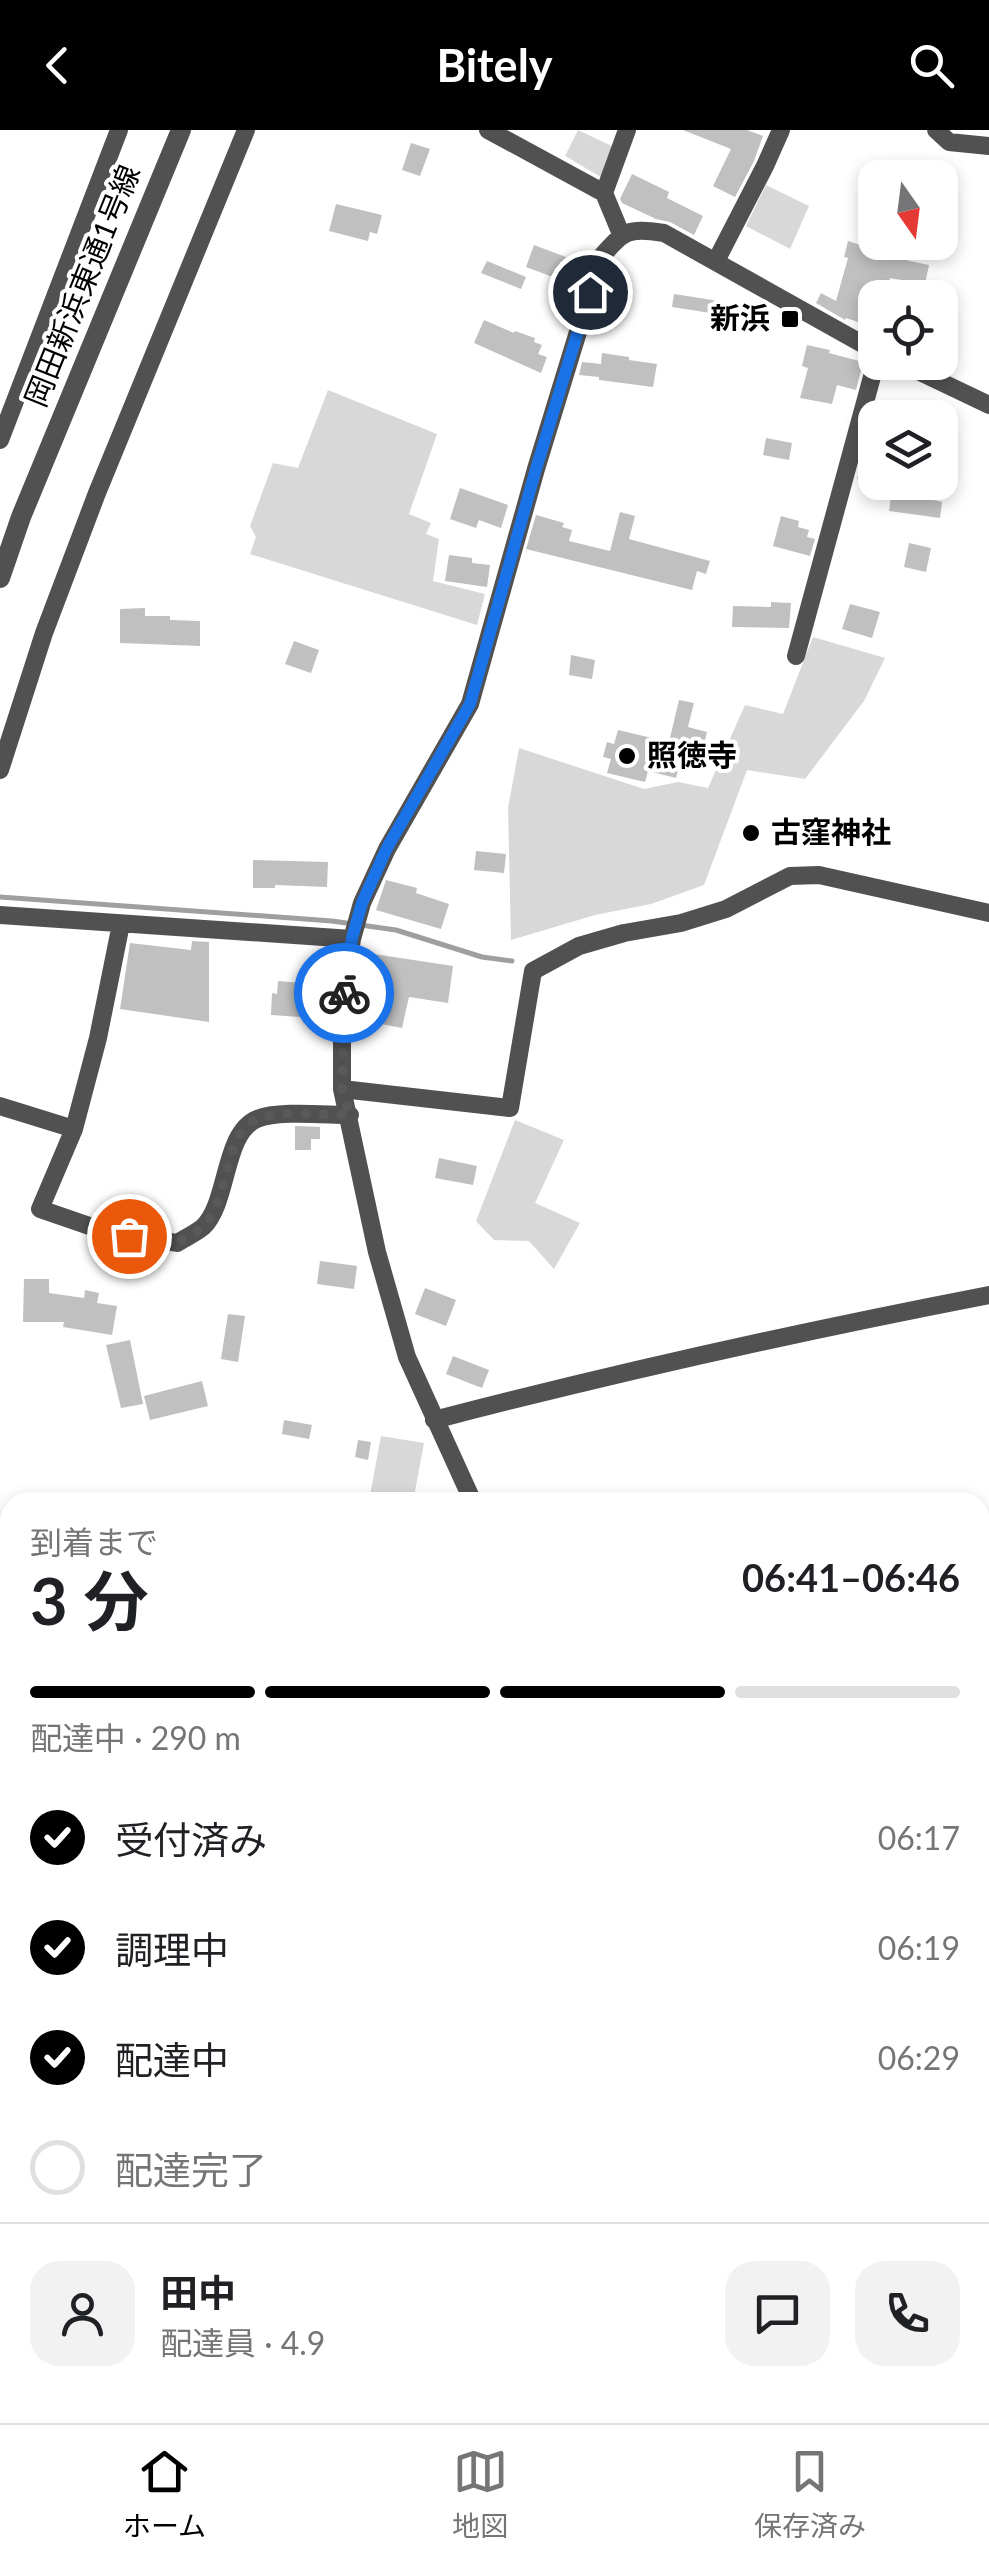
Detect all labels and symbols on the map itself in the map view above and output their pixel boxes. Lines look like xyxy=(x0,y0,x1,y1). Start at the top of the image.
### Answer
street label: 岡田新浜東通1号線 xyxy=(16,159,146,411)
north arrow xyxy=(858,160,958,260)
pin xyxy=(548,250,633,335)
place label: 新浜 xyxy=(710,299,770,335)
marker: 新浜 xyxy=(779,308,801,330)
place label: 照徳寺 xyxy=(647,736,737,772)
marker: 照徳寺 xyxy=(616,745,638,767)
place label: 古窪神社 xyxy=(771,813,891,849)
marker: 古窪神社 xyxy=(740,822,762,844)
courier xyxy=(294,943,394,1043)
pin xyxy=(87,1194,172,1279)

